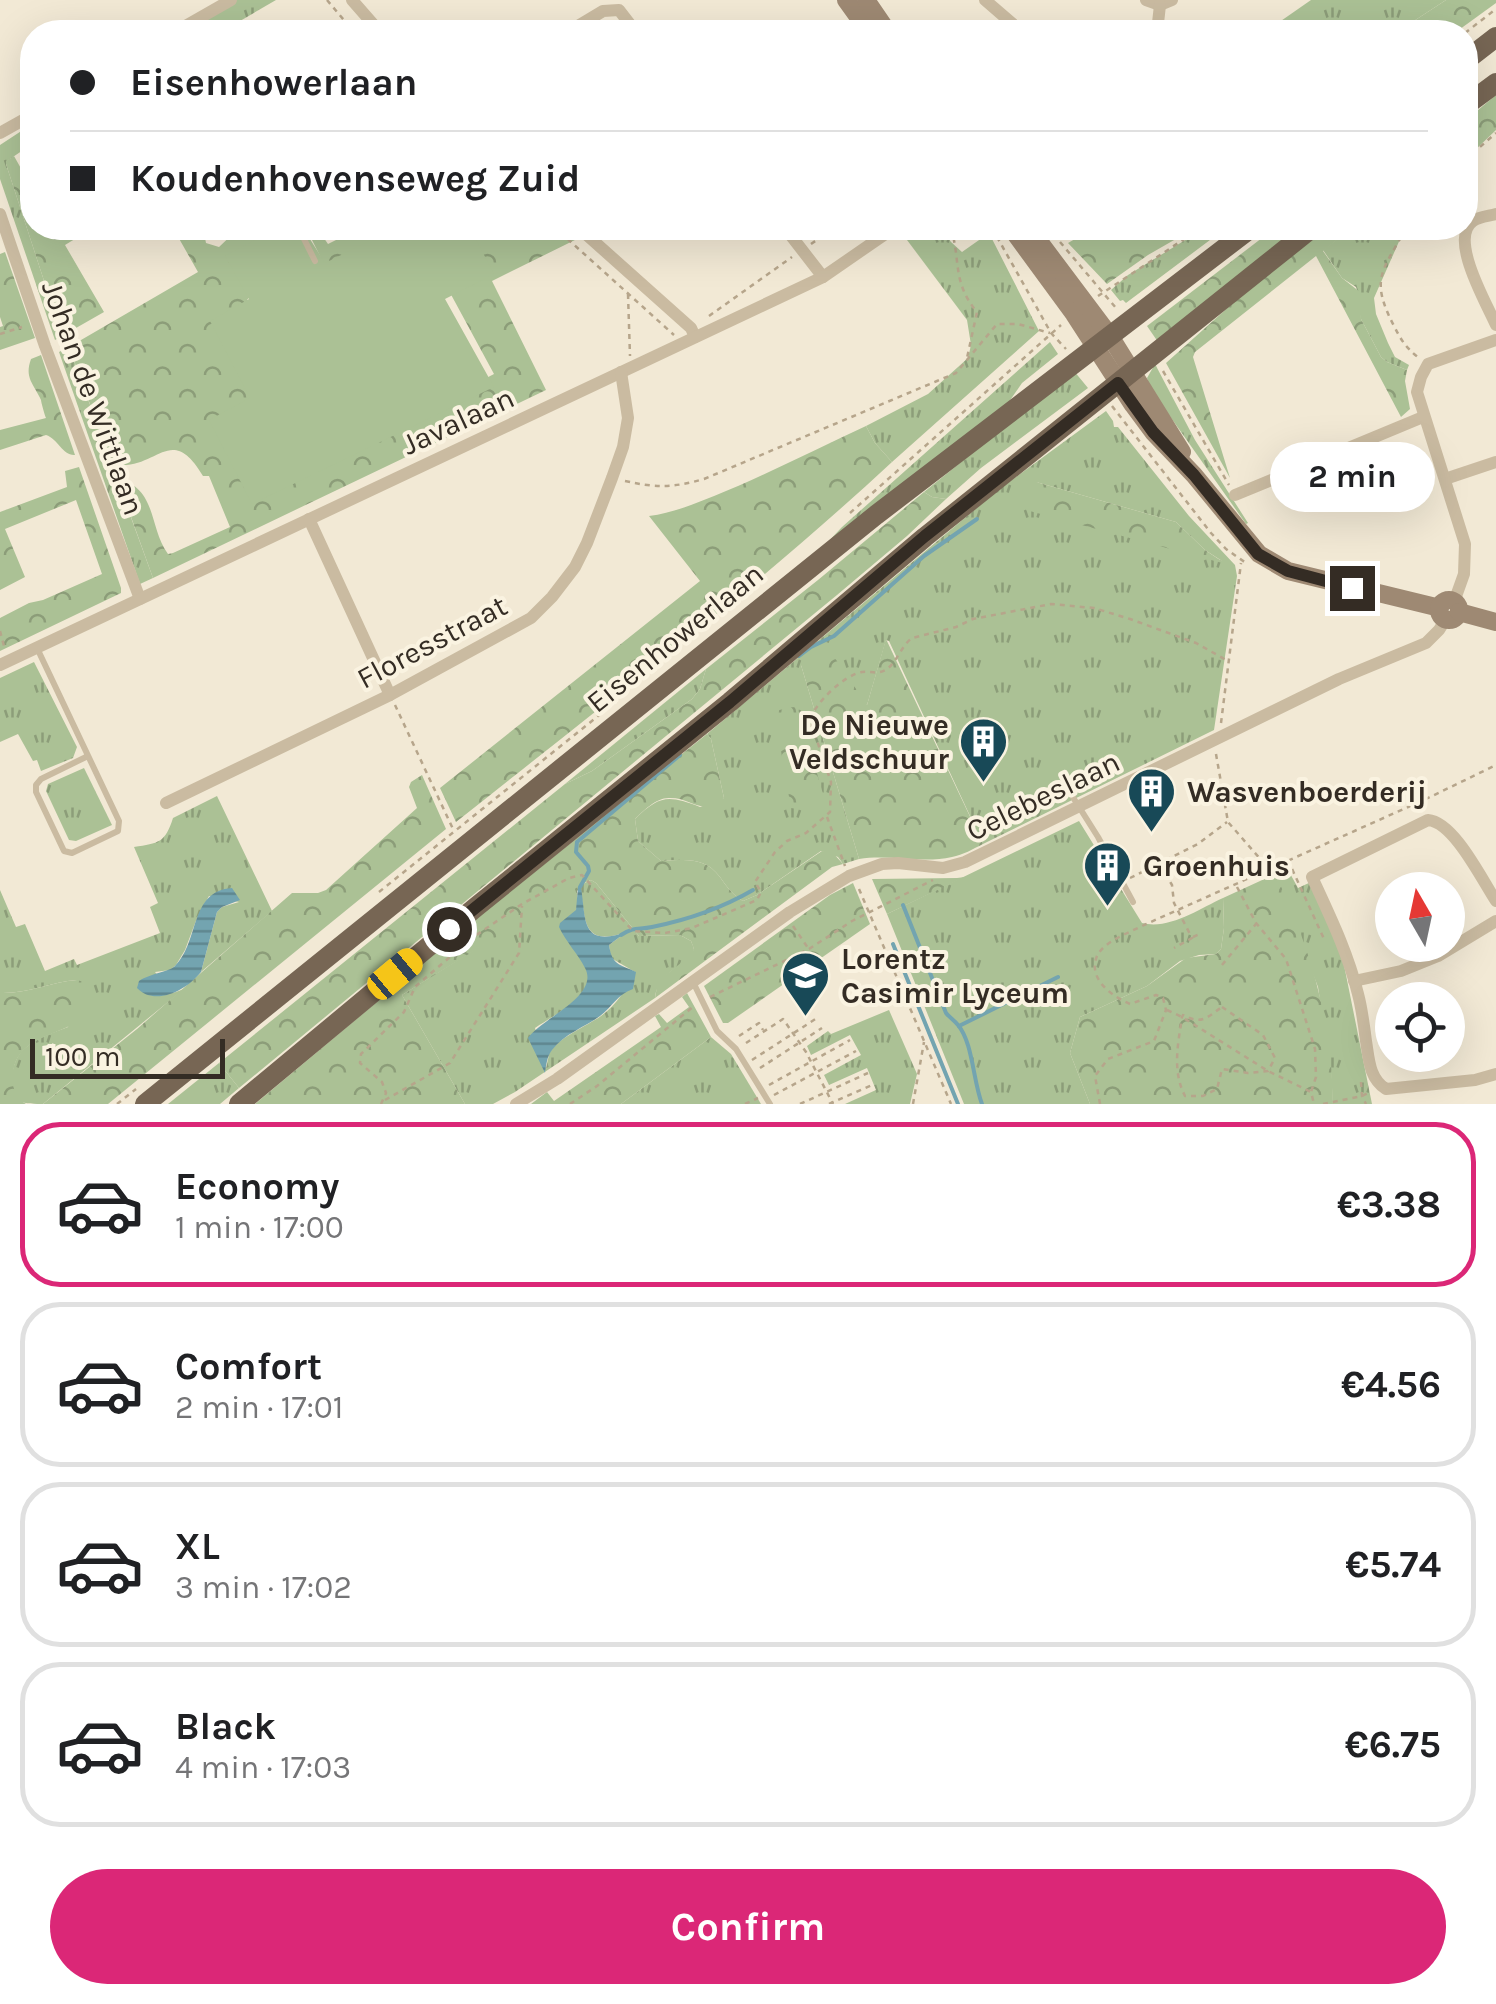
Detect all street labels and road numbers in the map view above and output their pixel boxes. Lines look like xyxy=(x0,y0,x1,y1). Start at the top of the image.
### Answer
street label: Johan de Wittlaan xyxy=(34,276,152,520)
street label: Javalaan xyxy=(396,379,520,463)
street label: Eisenhowerlaan xyxy=(579,556,771,720)
street label: Floresstraat xyxy=(351,587,513,697)
street label: Celebeslaan xyxy=(960,743,1126,849)

